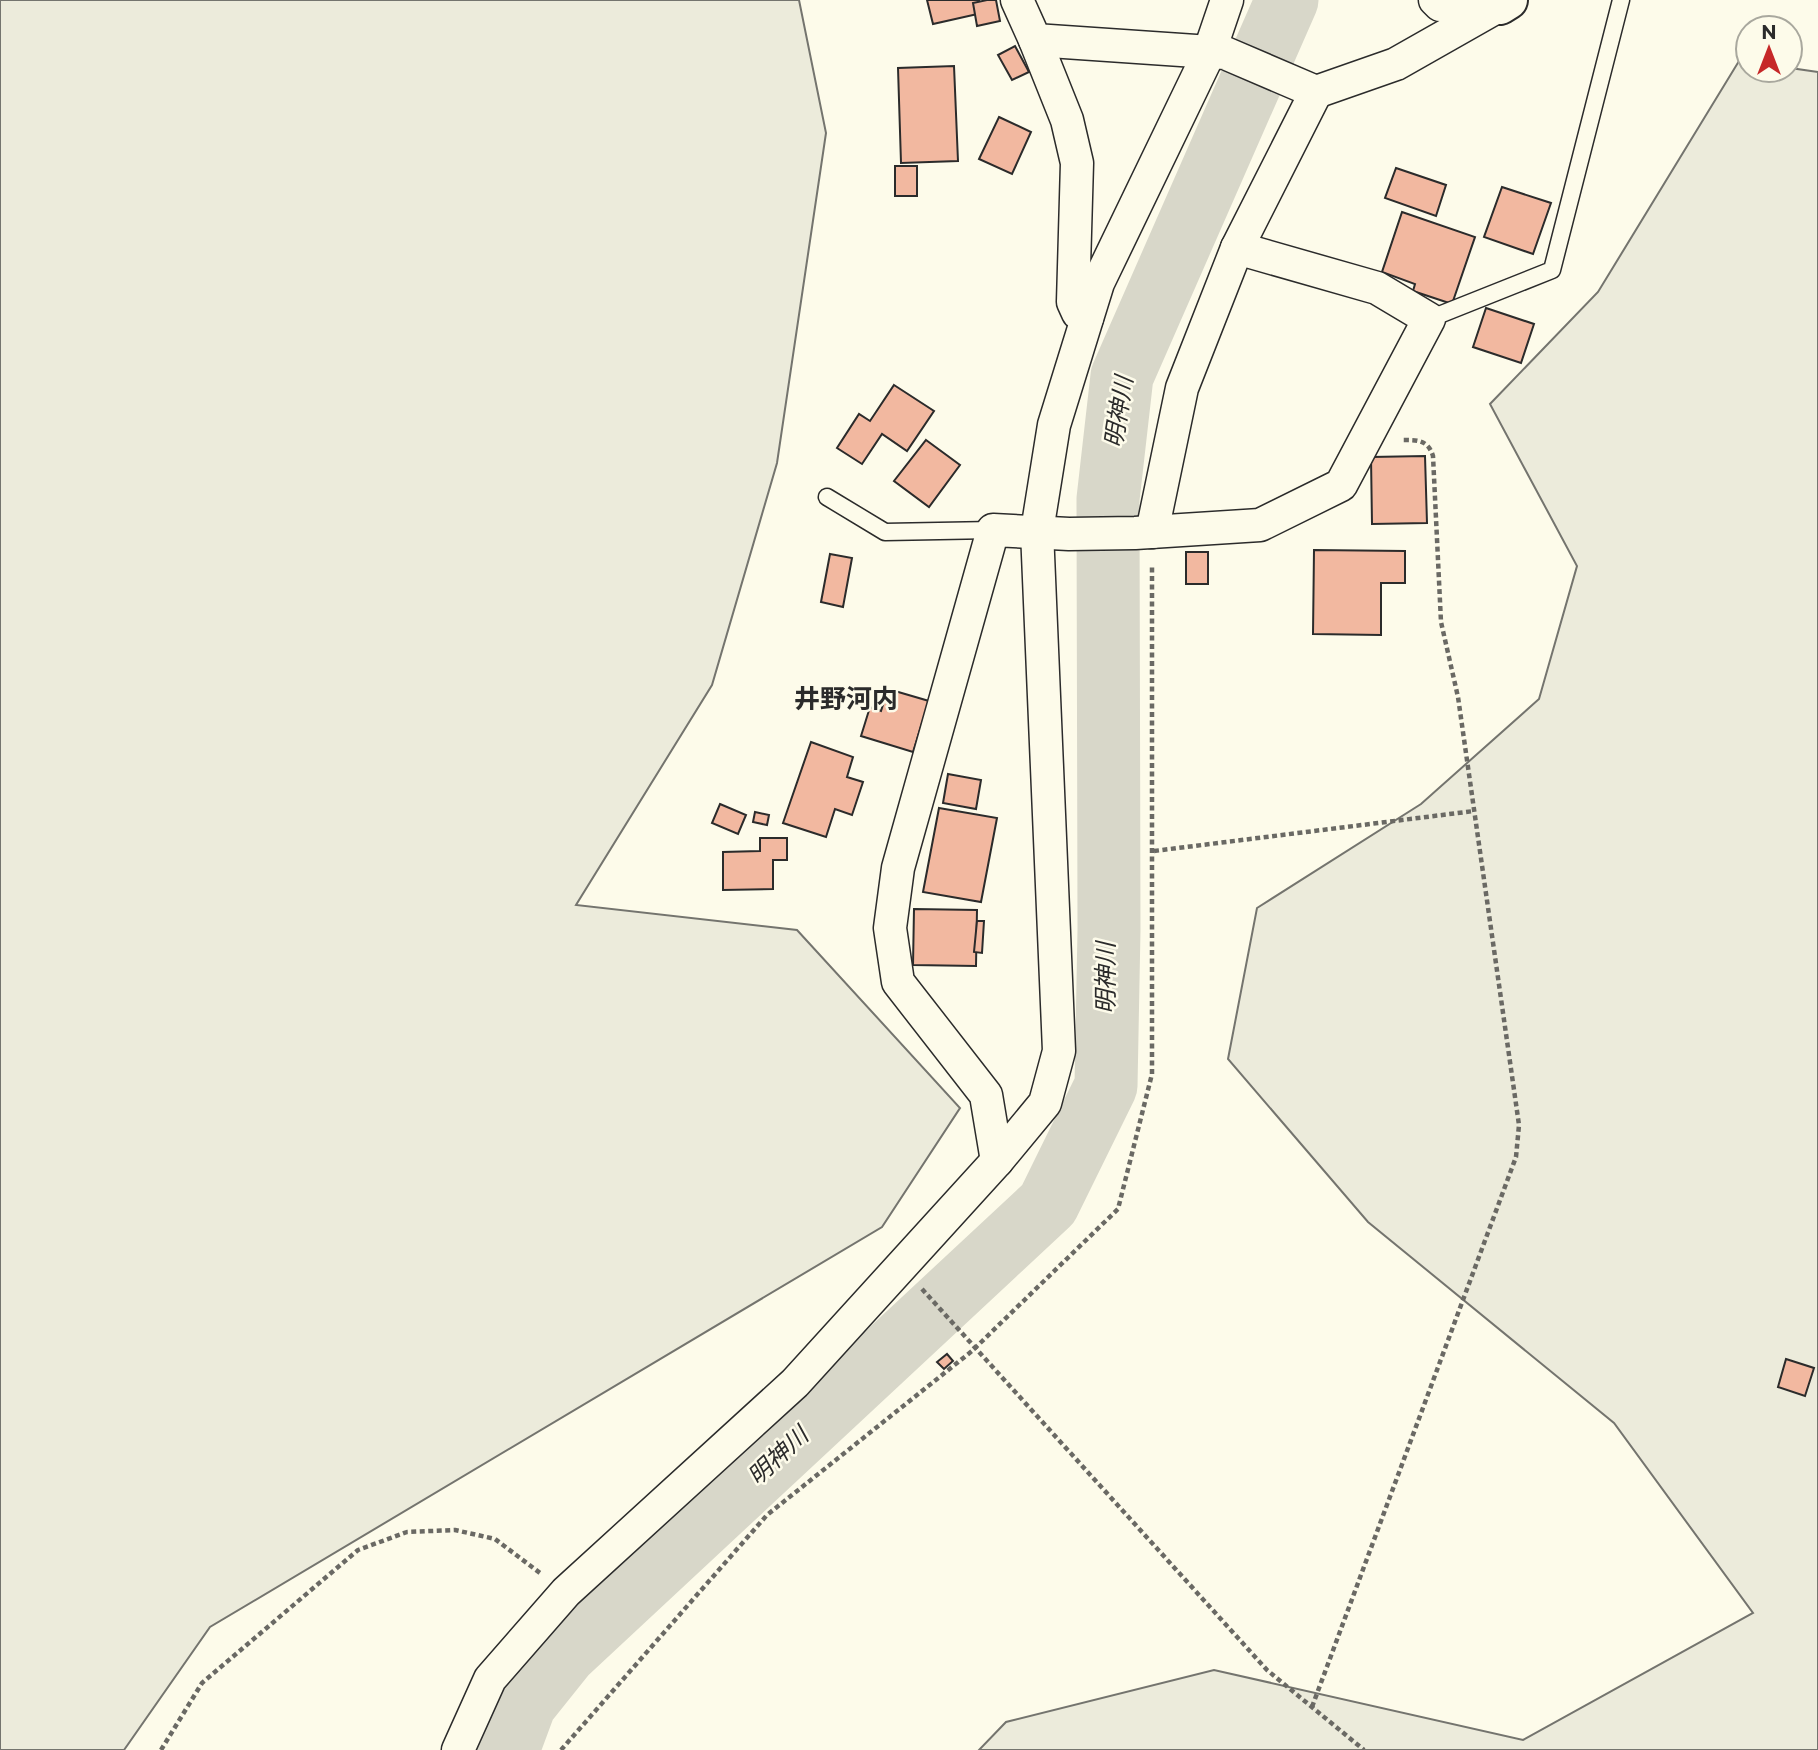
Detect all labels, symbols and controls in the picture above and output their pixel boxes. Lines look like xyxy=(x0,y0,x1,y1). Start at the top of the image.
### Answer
north arrow xyxy=(1734,14,1804,84)
text: N xyxy=(1761,21,1777,44)
water label: 明神川 xyxy=(1099,371,1139,450)
district label: 井野河内 xyxy=(794,683,898,715)
water label: 明神川 xyxy=(1091,939,1120,1014)
water label: 明神川 xyxy=(741,1418,816,1491)

